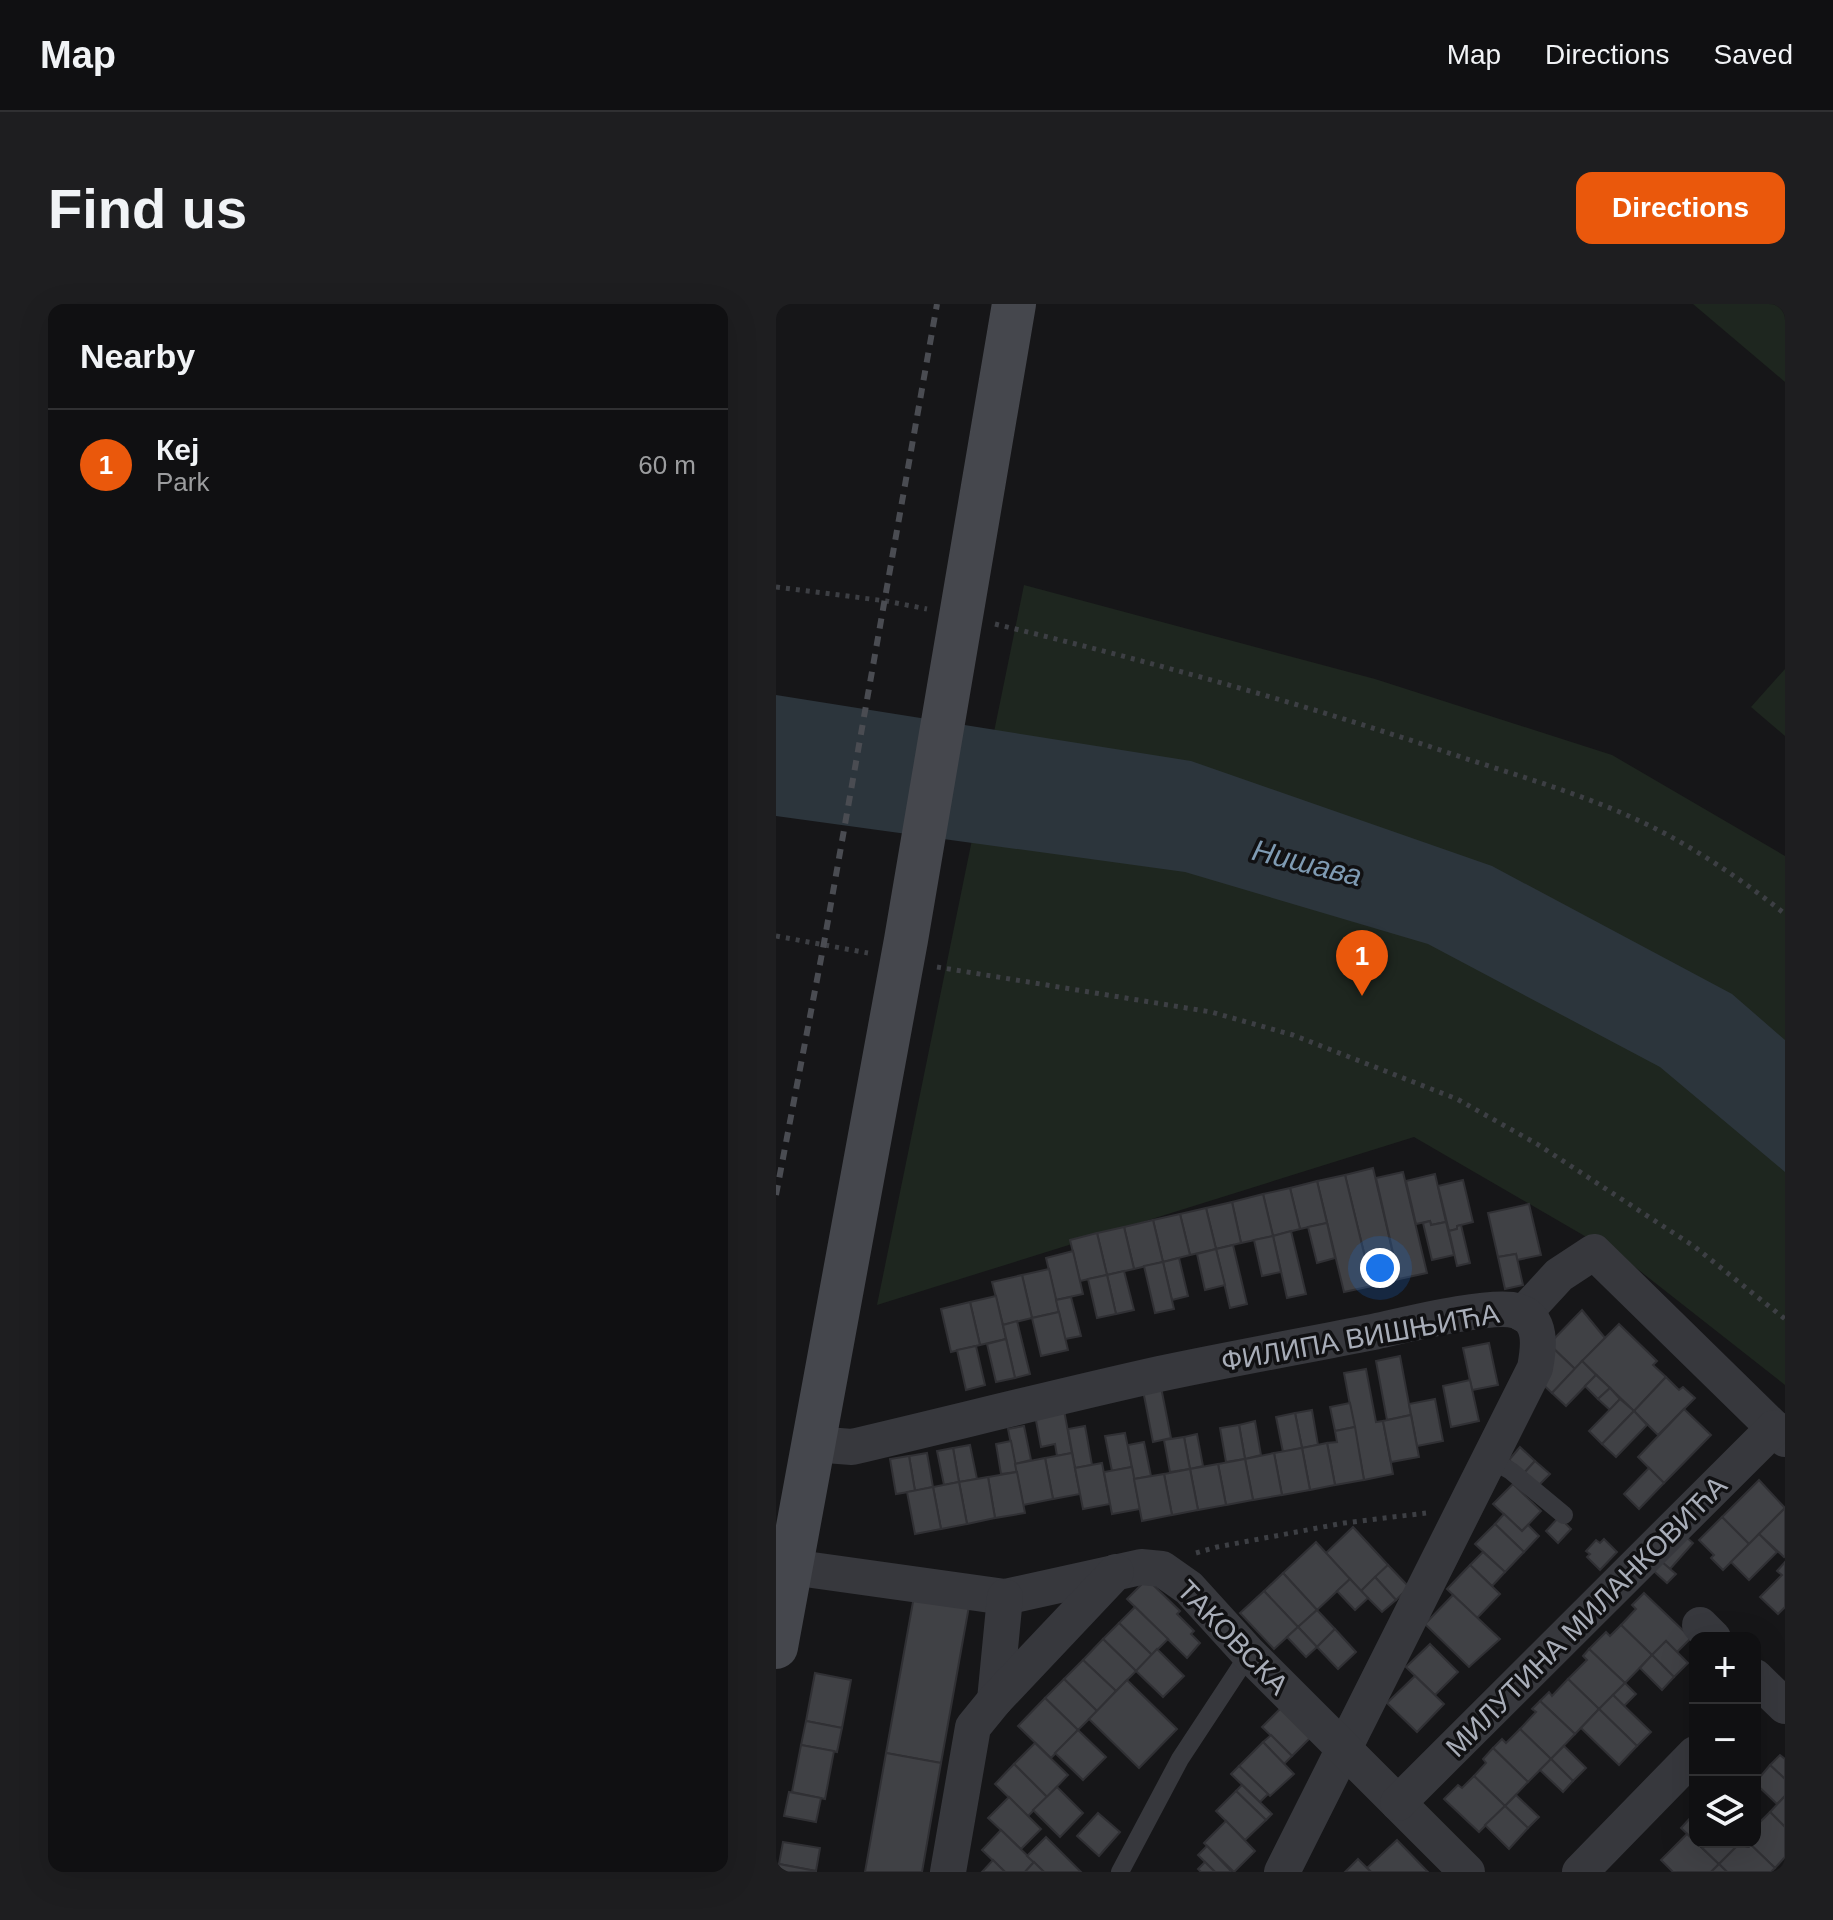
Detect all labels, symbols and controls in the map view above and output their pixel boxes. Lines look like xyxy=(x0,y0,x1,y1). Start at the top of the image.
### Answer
text: Map xyxy=(40,34,116,76)
text: Map xyxy=(1447,39,1501,70)
text: Directions xyxy=(1545,39,1670,70)
text: Saved xyxy=(1714,39,1793,70)
button: Directions xyxy=(1576,172,1785,244)
text: Find us xyxy=(48,177,247,240)
text: Nearby xyxy=(80,337,195,375)
text: Кеј xyxy=(156,433,199,466)
text: 1 xyxy=(99,450,113,480)
text: 60 m xyxy=(638,450,696,480)
text: Park xyxy=(156,467,209,497)
water label: Нишава xyxy=(1249,833,1365,892)
pin: 1 xyxy=(1336,930,1388,996)
your location xyxy=(1360,1248,1400,1288)
street label: ФИЛИПА ВИШЊИЋА xyxy=(1219,1298,1502,1377)
street label: МИЛУТИНА МИЛАНКОВИЋА xyxy=(1440,1470,1733,1763)
street label: ТАКОВСКА xyxy=(1171,1574,1295,1701)
map controls xyxy=(1689,1632,1761,1848)
button: + xyxy=(1689,1632,1761,1704)
button: − xyxy=(1689,1704,1761,1776)
button: layers xyxy=(1689,1776,1761,1848)

